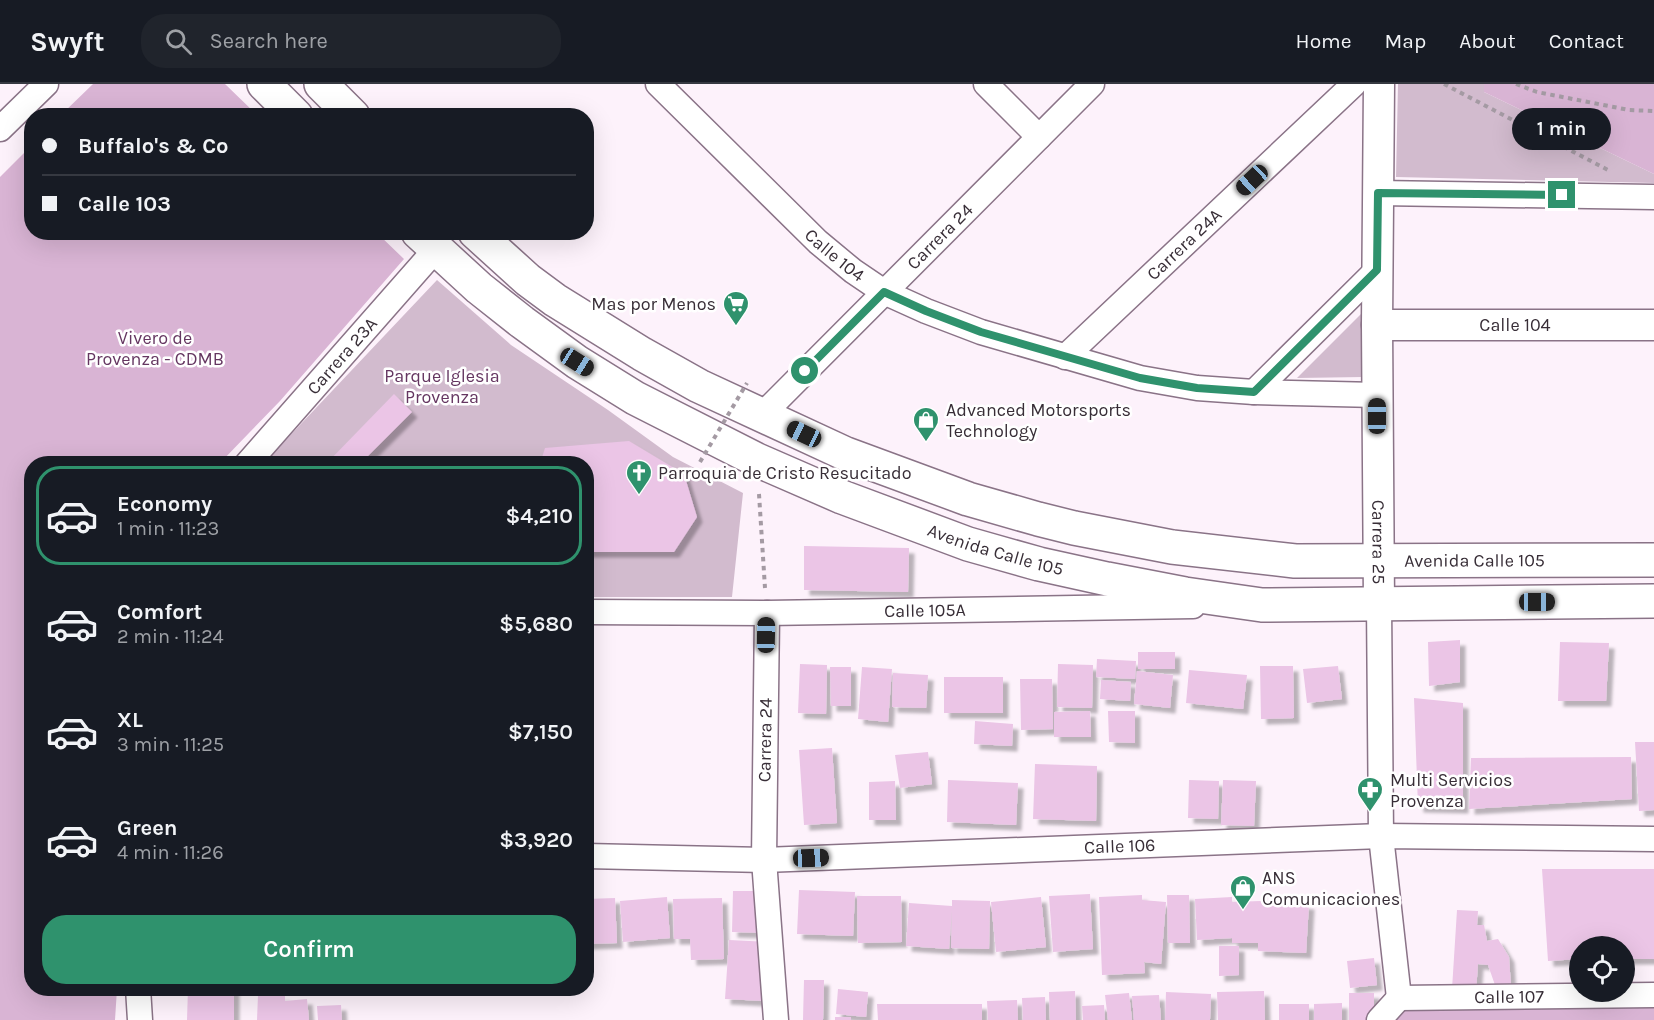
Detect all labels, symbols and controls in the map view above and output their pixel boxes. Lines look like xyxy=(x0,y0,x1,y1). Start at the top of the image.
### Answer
search box xyxy=(141,14,561,68)
text: Swyft xyxy=(30,25,105,58)
icon: search xyxy=(162,25,195,58)
text: Search here xyxy=(210,28,328,54)
text: Home xyxy=(1296,29,1352,53)
text: Map xyxy=(1385,29,1426,53)
text: About xyxy=(1459,29,1516,53)
text: Contact xyxy=(1549,29,1624,53)
callout: 1 min xyxy=(1512,108,1612,150)
text: 1 min xyxy=(1537,117,1586,140)
text: Buffalo's & Co xyxy=(78,133,229,159)
car xyxy=(1233,161,1271,199)
route end xyxy=(1548,181,1575,208)
text: Calle 103 xyxy=(78,191,171,217)
street label: Carrera 24 xyxy=(902,199,978,274)
street label: Carrera 24A xyxy=(1142,204,1226,285)
street label: Calle 104 xyxy=(800,224,869,286)
supermarket icon: Mas por Menos xyxy=(721,289,751,327)
place label: Mas por Menos xyxy=(591,293,716,315)
street label: Carrera 23A xyxy=(302,313,382,399)
street label: Calle 104 xyxy=(1479,314,1551,336)
park label: Vivero de Provenza - CDMB xyxy=(86,327,224,370)
car xyxy=(557,345,597,379)
route start xyxy=(791,357,818,384)
park label: Parque Iglesia Provenza xyxy=(384,365,500,408)
car xyxy=(1368,398,1386,434)
place label: Advanced Motorsports Technology xyxy=(946,399,1131,442)
shop icon: Advanced Motorsports Technology xyxy=(911,405,941,443)
car xyxy=(784,418,824,450)
church icon: Parroquia de Cristo Resucitado xyxy=(624,458,654,496)
place label: Parroquia de Cristo Resucitado xyxy=(658,462,912,484)
icon: car xyxy=(45,489,99,543)
text: Economy xyxy=(117,491,212,517)
street label: Carrera 25 xyxy=(1367,500,1390,584)
text: $4,210 xyxy=(505,503,573,529)
text: 1 min · 11:23 xyxy=(117,517,219,540)
street label: Avenida Calle 105 xyxy=(925,519,1065,580)
street label: Avenida Calle 105 xyxy=(1404,549,1545,572)
car xyxy=(1519,593,1555,611)
icon: car xyxy=(45,597,99,651)
text: Comfort xyxy=(117,599,202,625)
street label: Calle 105A xyxy=(884,599,966,622)
text: $5,680 xyxy=(499,611,573,637)
car xyxy=(757,617,775,653)
text: 2 min · 11:24 xyxy=(117,625,224,648)
street label: Carrera 24 xyxy=(753,698,777,782)
icon: car xyxy=(45,705,99,759)
text: XL xyxy=(117,707,143,733)
text: $7,150 xyxy=(508,719,573,745)
text: 3 min · 11:25 xyxy=(117,733,224,756)
place label: Multi Servicios Provenza xyxy=(1390,769,1513,812)
pharmacy icon: Multi Servicios Provenza xyxy=(1355,775,1385,813)
icon: car xyxy=(45,813,99,867)
text: Green xyxy=(117,815,178,841)
text: $3,920 xyxy=(499,827,573,853)
street label: Calle 106 xyxy=(1084,834,1156,859)
text: 4 min · 11:26 xyxy=(117,841,224,864)
car xyxy=(793,848,829,868)
place label: ANS Comunicaciones xyxy=(1262,867,1400,910)
shop icon: ANS Comunicaciones xyxy=(1228,873,1258,911)
button: Confirm xyxy=(42,915,576,984)
map controls xyxy=(1569,936,1635,1002)
button: locate xyxy=(1569,936,1635,1002)
street label: Calle 107 xyxy=(1474,985,1545,1008)

